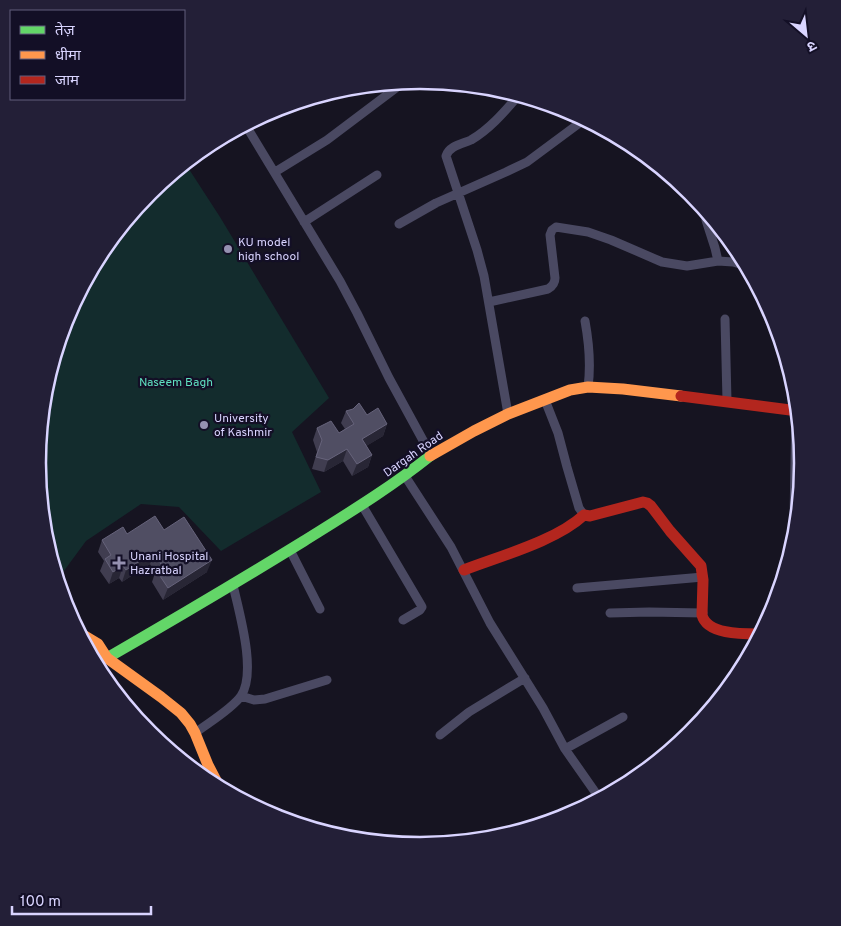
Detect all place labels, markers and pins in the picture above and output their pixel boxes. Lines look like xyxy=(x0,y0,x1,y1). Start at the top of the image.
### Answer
place label: KU model high school xyxy=(238,235,299,265)
marker: KU model high school xyxy=(222,243,234,255)
place label: University of Kashmir xyxy=(214,411,272,441)
marker: University of Kashmir xyxy=(198,419,210,431)
place label: Unani Hospital Hazratbal xyxy=(130,549,209,579)
marker: Unani Hospital Hazratbal xyxy=(112,556,126,570)

